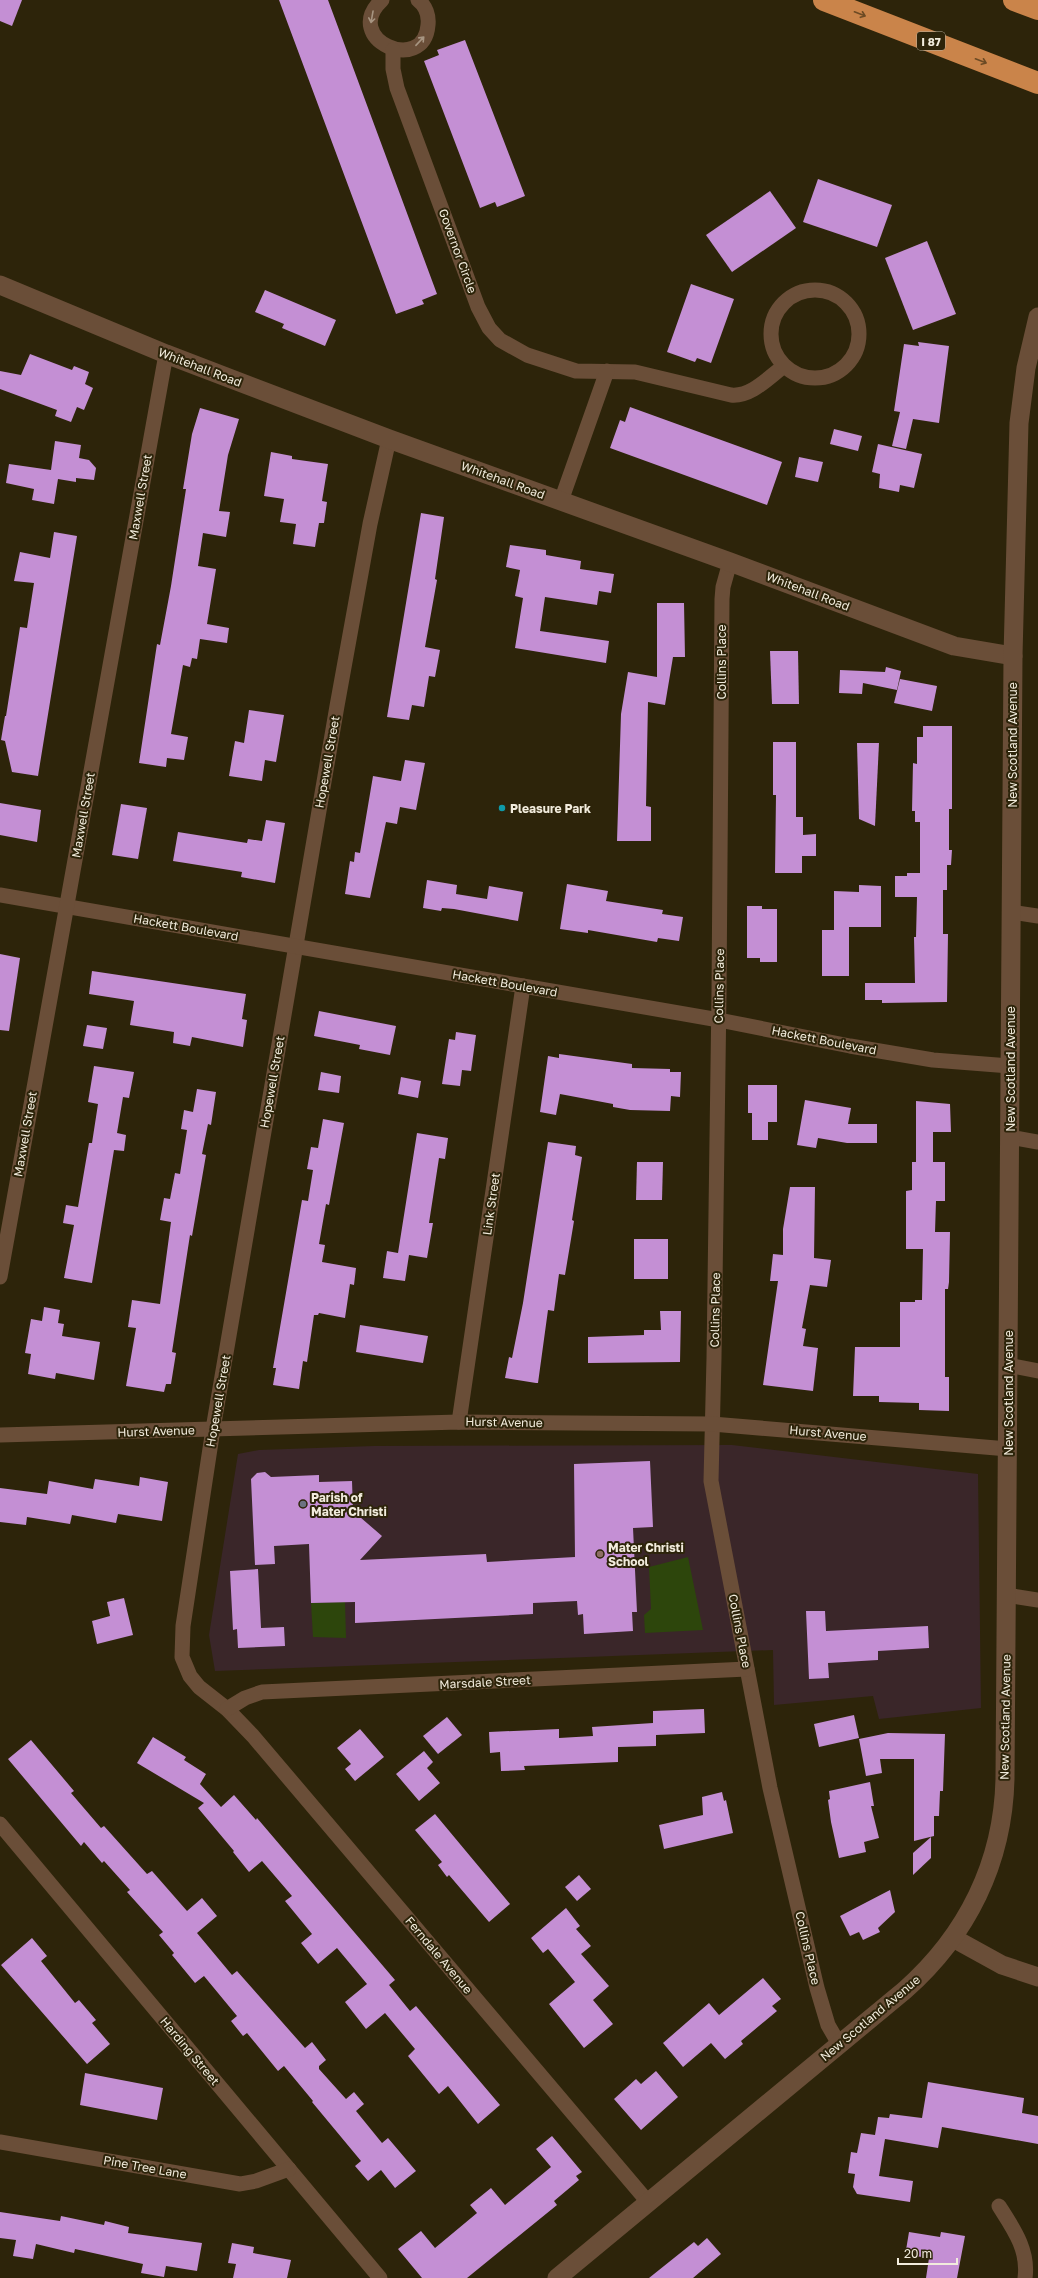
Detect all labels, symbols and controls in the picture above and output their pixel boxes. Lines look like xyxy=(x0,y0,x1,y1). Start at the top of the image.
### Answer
one-way arrow xyxy=(368,11,376,24)
one-way arrow xyxy=(854,11,866,19)
road number: I 87 xyxy=(917,32,945,50)
one-way arrow xyxy=(416,36,425,46)
one-way arrow xyxy=(975,58,987,65)
street label: Governor Circle xyxy=(436,207,480,295)
street label: Whitehall Road xyxy=(156,344,244,390)
street label: Maxwell Street xyxy=(125,453,155,541)
street label: Whitehall Road xyxy=(459,458,547,502)
street label: Whitehall Road xyxy=(764,568,852,614)
street label: Collins Place xyxy=(714,624,729,699)
street label: New Scotland Avenue xyxy=(1005,682,1020,808)
street label: Hopewell Street xyxy=(312,715,343,809)
street label: Maxwell Street xyxy=(68,771,98,859)
place label: Pleasure Park xyxy=(510,801,591,816)
marker: Pleasure Park xyxy=(497,803,507,813)
street label: Hackett Boulevard xyxy=(132,910,240,944)
street label: Collins Place xyxy=(711,948,727,1024)
street label: Hackett Boulevard xyxy=(451,966,559,1000)
street label: New Scotland Avenue xyxy=(1003,1006,1018,1132)
street label: Hackett Boulevard xyxy=(770,1022,878,1058)
street label: Hopewell Street xyxy=(257,1035,288,1129)
street label: Maxwell Street xyxy=(10,1090,40,1178)
street label: Link Street xyxy=(479,1172,503,1236)
street label: Collins Place xyxy=(707,1272,723,1348)
street label: New Scotland Avenue xyxy=(1001,1330,1016,1456)
street label: Hopewell Street xyxy=(203,1354,234,1448)
street label: Hurst Avenue xyxy=(465,1414,543,1430)
street label: Hurst Avenue xyxy=(117,1422,195,1440)
street label: Hurst Avenue xyxy=(789,1422,867,1444)
place label: Parish of Mater Christi xyxy=(311,1490,387,1519)
marker: Parish of Mater Christi xyxy=(298,1499,308,1509)
place label: Mater Christi School xyxy=(608,1540,684,1569)
marker: Mater Christi School xyxy=(595,1549,605,1559)
street label: Collins Place xyxy=(725,1593,755,1669)
street label: New Scotland Avenue xyxy=(996,1654,1014,1780)
street label: Marsdale Street xyxy=(439,1672,531,1692)
street label: Collins Place xyxy=(792,1910,824,1986)
street label: Ferndale Avenue xyxy=(402,1913,476,1997)
street label: New Scotland Avenue xyxy=(817,1972,923,2064)
street label: Harding Street xyxy=(157,2014,223,2088)
street label: Pine Tree Lane xyxy=(102,2152,188,2182)
scale bar xyxy=(898,2240,957,2266)
text: 20 m xyxy=(904,2246,932,2261)

